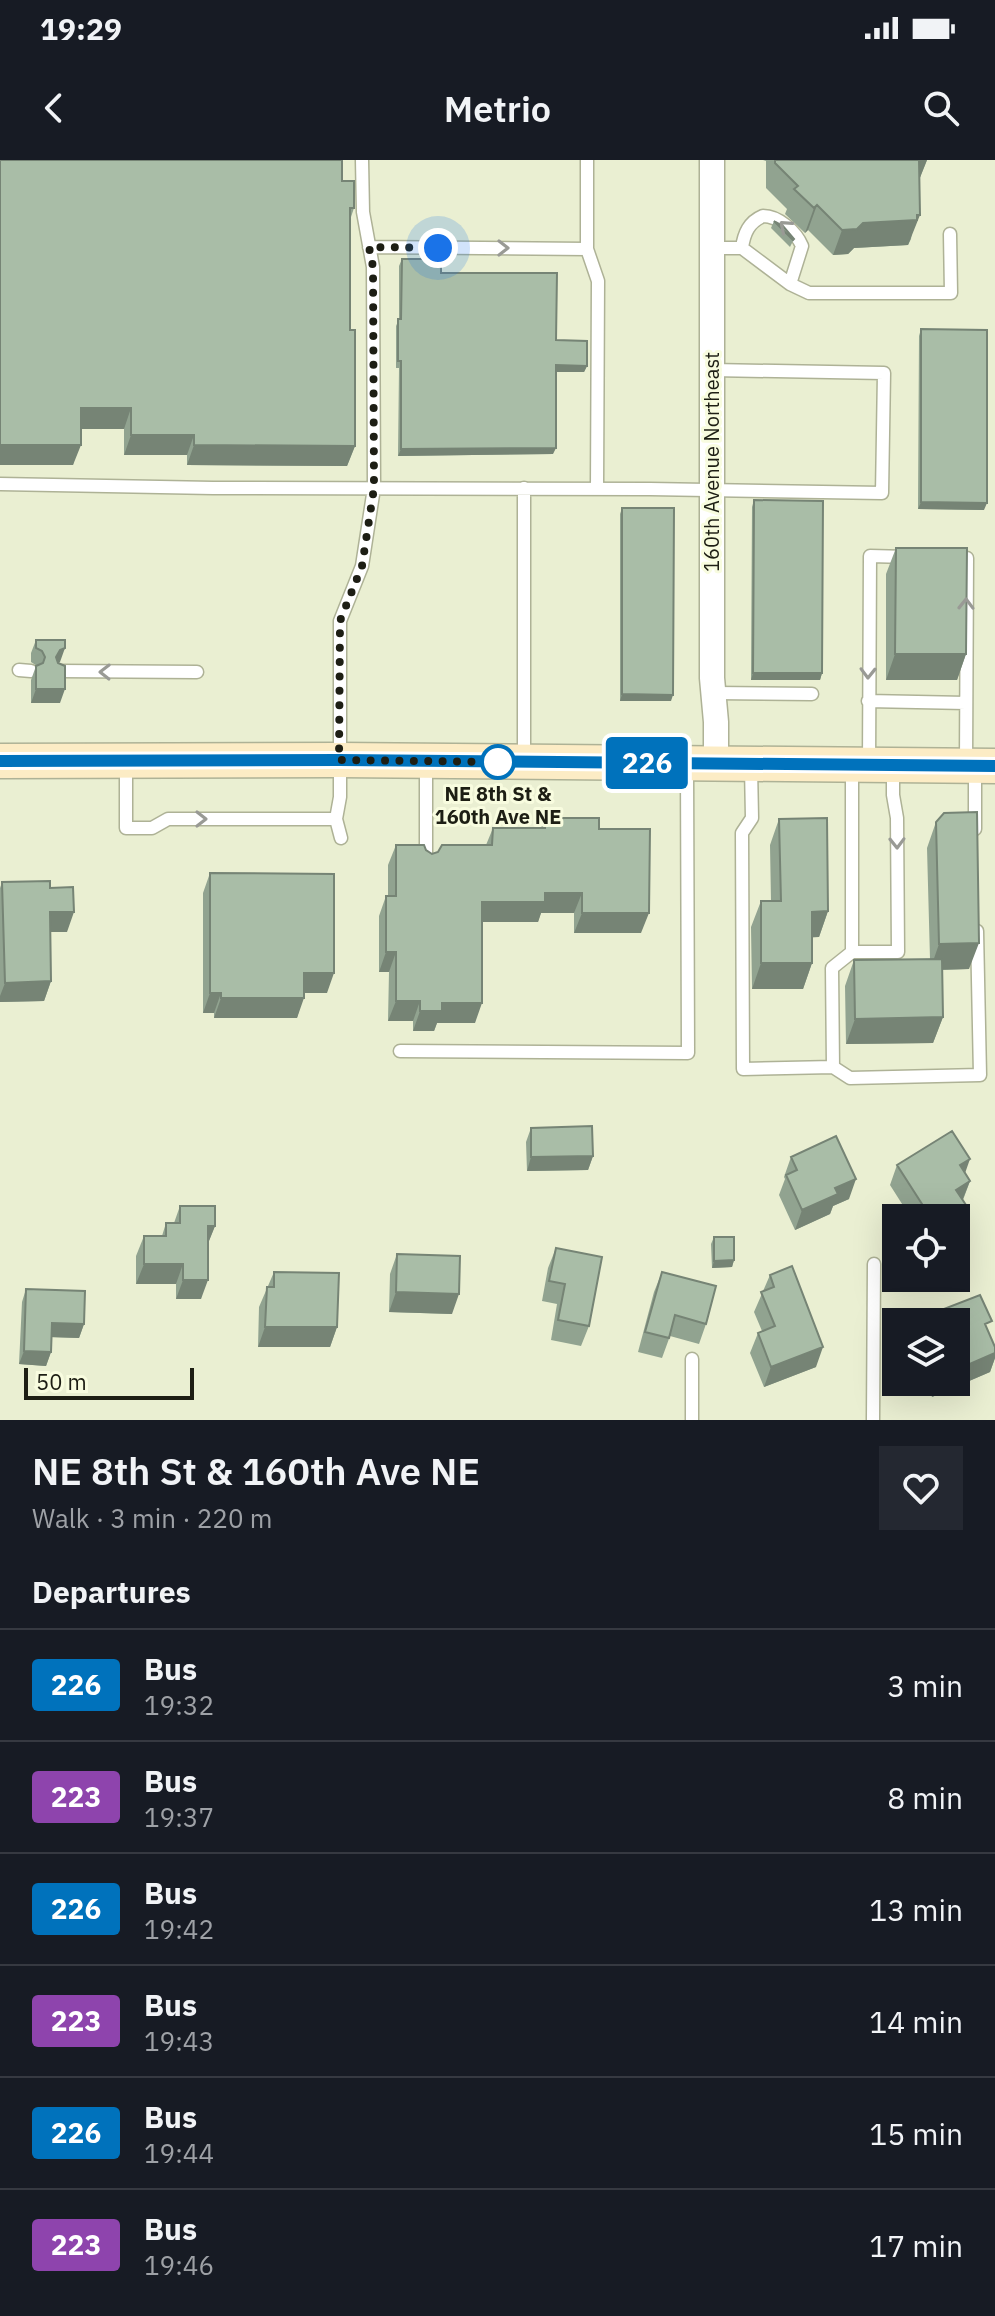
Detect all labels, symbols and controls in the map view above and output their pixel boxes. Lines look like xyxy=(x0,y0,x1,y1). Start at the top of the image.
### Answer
text: 19:29 xyxy=(40,9,122,48)
text: Metrio xyxy=(444,85,551,132)
icon: back xyxy=(32,86,76,130)
icon: search xyxy=(919,86,963,130)
one-way arrow xyxy=(780,222,795,236)
your location xyxy=(418,228,458,268)
one-way arrow xyxy=(497,239,510,257)
street label: 160th Avenue Northeast xyxy=(698,352,725,572)
one-way arrow xyxy=(958,597,975,610)
one-way arrow xyxy=(98,663,111,681)
one-way arrow xyxy=(860,667,877,680)
line badge: 226 xyxy=(601,737,693,789)
text: 226 xyxy=(622,744,672,781)
marker: NE 8th St & 160th Ave NE xyxy=(481,745,515,779)
place label: NE 8th St & 160th Ave NE xyxy=(435,780,561,830)
one-way arrow xyxy=(195,810,208,828)
one-way arrow xyxy=(888,837,906,850)
map controls xyxy=(882,1204,970,1396)
button: locate xyxy=(882,1204,970,1292)
button: layers xyxy=(882,1308,970,1396)
scale bar xyxy=(24,1364,194,1400)
text: 50 m xyxy=(36,1367,87,1396)
text: NE 8th St & 160th Ave NE xyxy=(32,1446,480,1495)
button: heart xyxy=(879,1446,963,1530)
text: Walk · 3 min · 220 m xyxy=(32,1501,272,1535)
text: Departures xyxy=(32,1572,191,1611)
text: Bus xyxy=(144,1649,197,1688)
text: 226 xyxy=(51,1666,101,1703)
text: 3 min xyxy=(887,1666,963,1705)
text: 19:32 xyxy=(144,1688,214,1722)
text: Bus xyxy=(144,1761,197,1800)
text: 223 xyxy=(51,1778,101,1815)
text: 8 min xyxy=(887,1778,963,1817)
text: 19:37 xyxy=(144,1800,214,1834)
text: Bus xyxy=(144,1873,197,1912)
text: 226 xyxy=(51,1890,101,1927)
text: 13 min xyxy=(869,1890,963,1929)
text: 19:42 xyxy=(144,1912,214,1946)
text: Bus xyxy=(144,1985,197,2024)
text: 223 xyxy=(51,2002,101,2039)
text: 14 min xyxy=(869,2002,963,2041)
text: 19:43 xyxy=(144,2024,214,2058)
text: Bus xyxy=(144,2097,197,2136)
text: 226 xyxy=(51,2114,101,2151)
text: 15 min xyxy=(869,2114,963,2153)
text: 19:44 xyxy=(144,2136,214,2170)
text: Bus xyxy=(144,2209,197,2248)
text: 223 xyxy=(51,2226,101,2263)
text: 17 min xyxy=(869,2226,963,2265)
text: 19:46 xyxy=(144,2248,214,2282)

